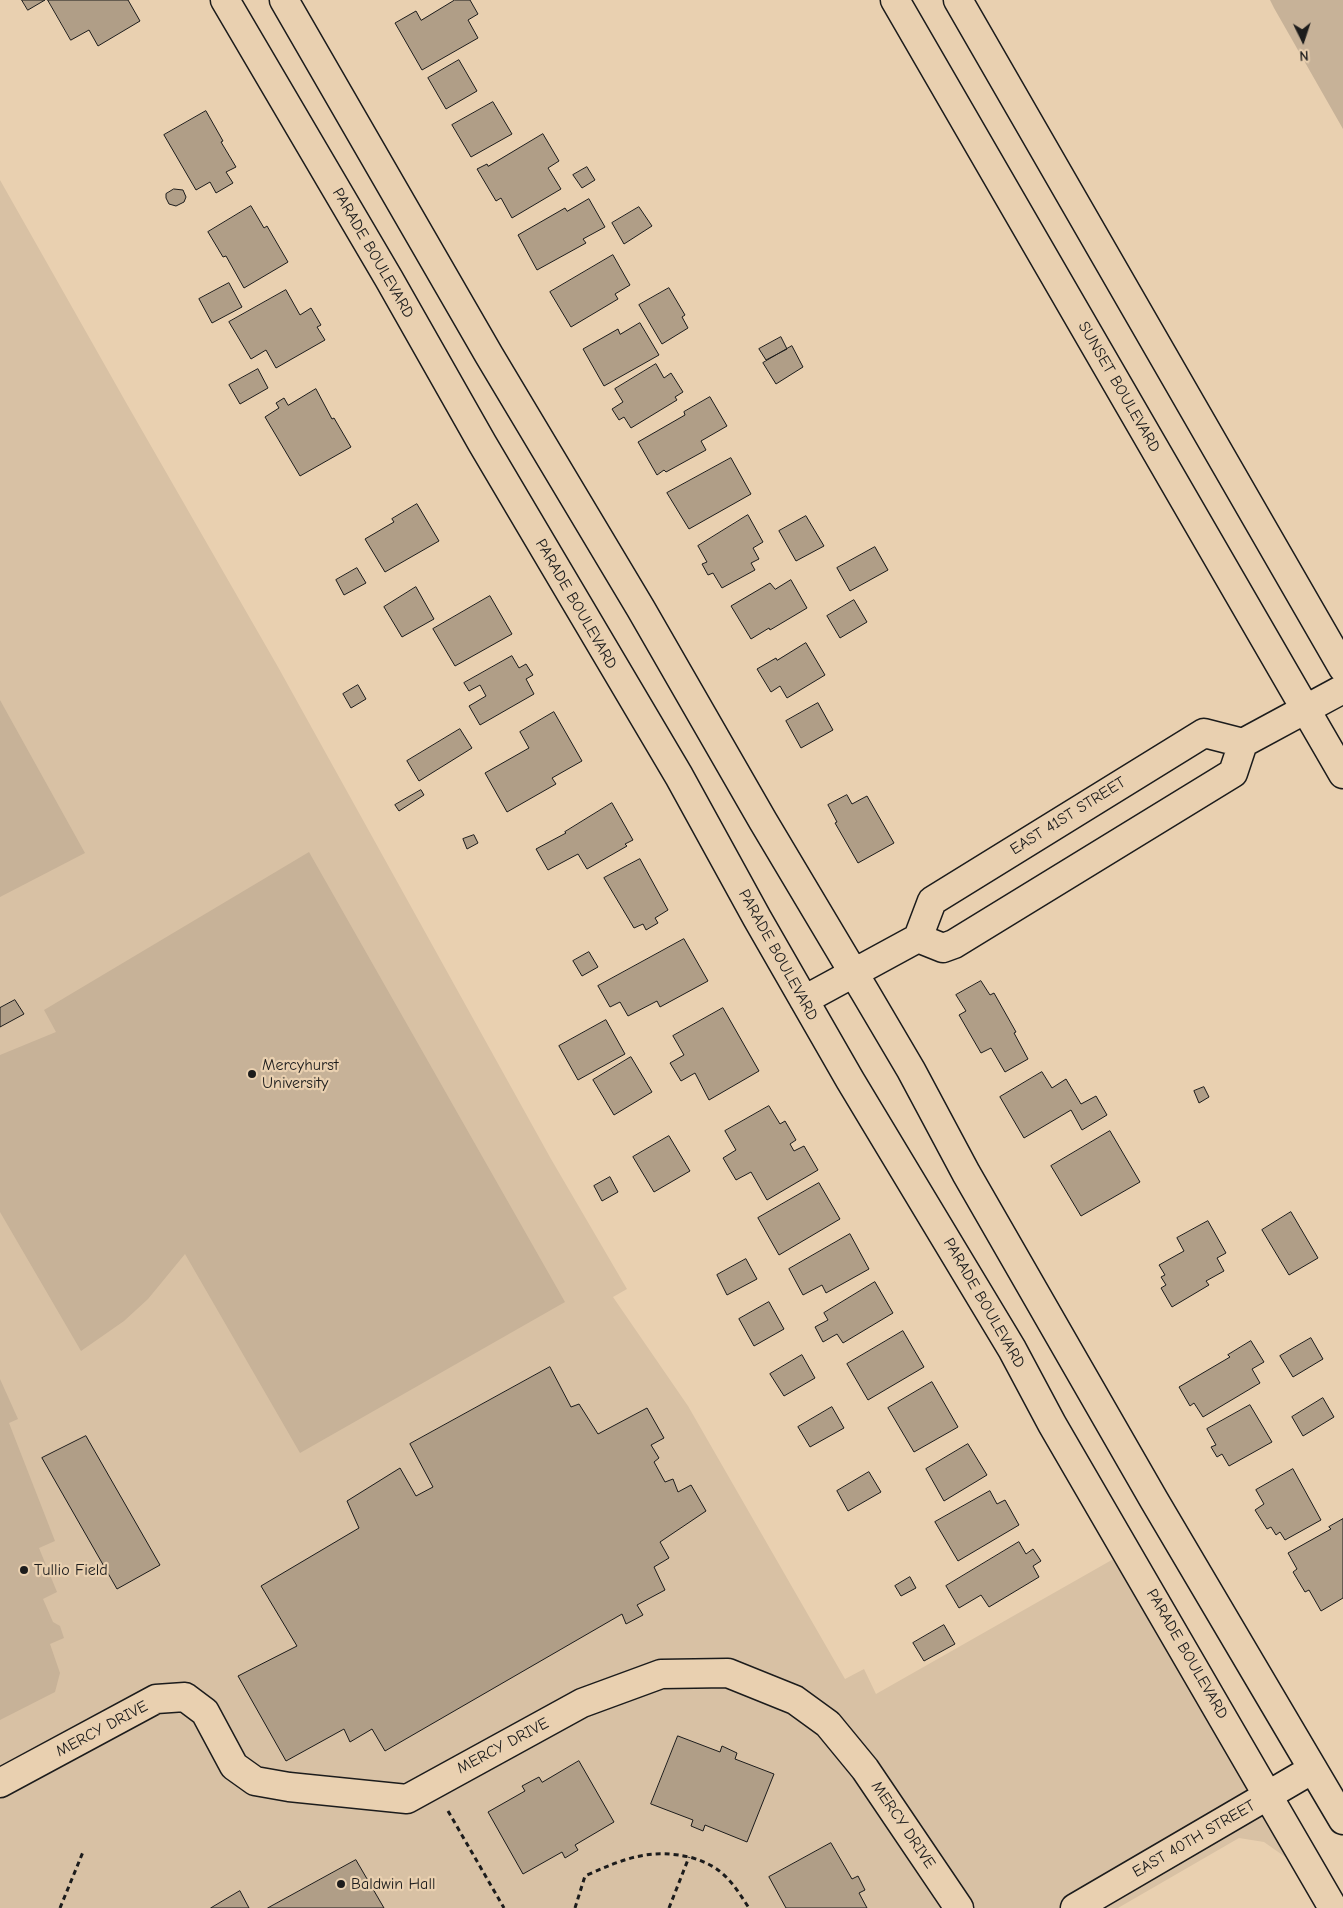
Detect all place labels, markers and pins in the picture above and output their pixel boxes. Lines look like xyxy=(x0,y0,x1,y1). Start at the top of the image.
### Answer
place label: Mercyhurst University xyxy=(262,1055,338,1093)
marker: Mercyhurst University xyxy=(246,1068,258,1080)
place label: Tullio Field xyxy=(34,1560,108,1580)
marker: Tullio Field xyxy=(18,1564,30,1576)
place label: Baldwin Hall xyxy=(351,1874,435,1894)
marker: Baldwin Hall xyxy=(335,1878,347,1890)

